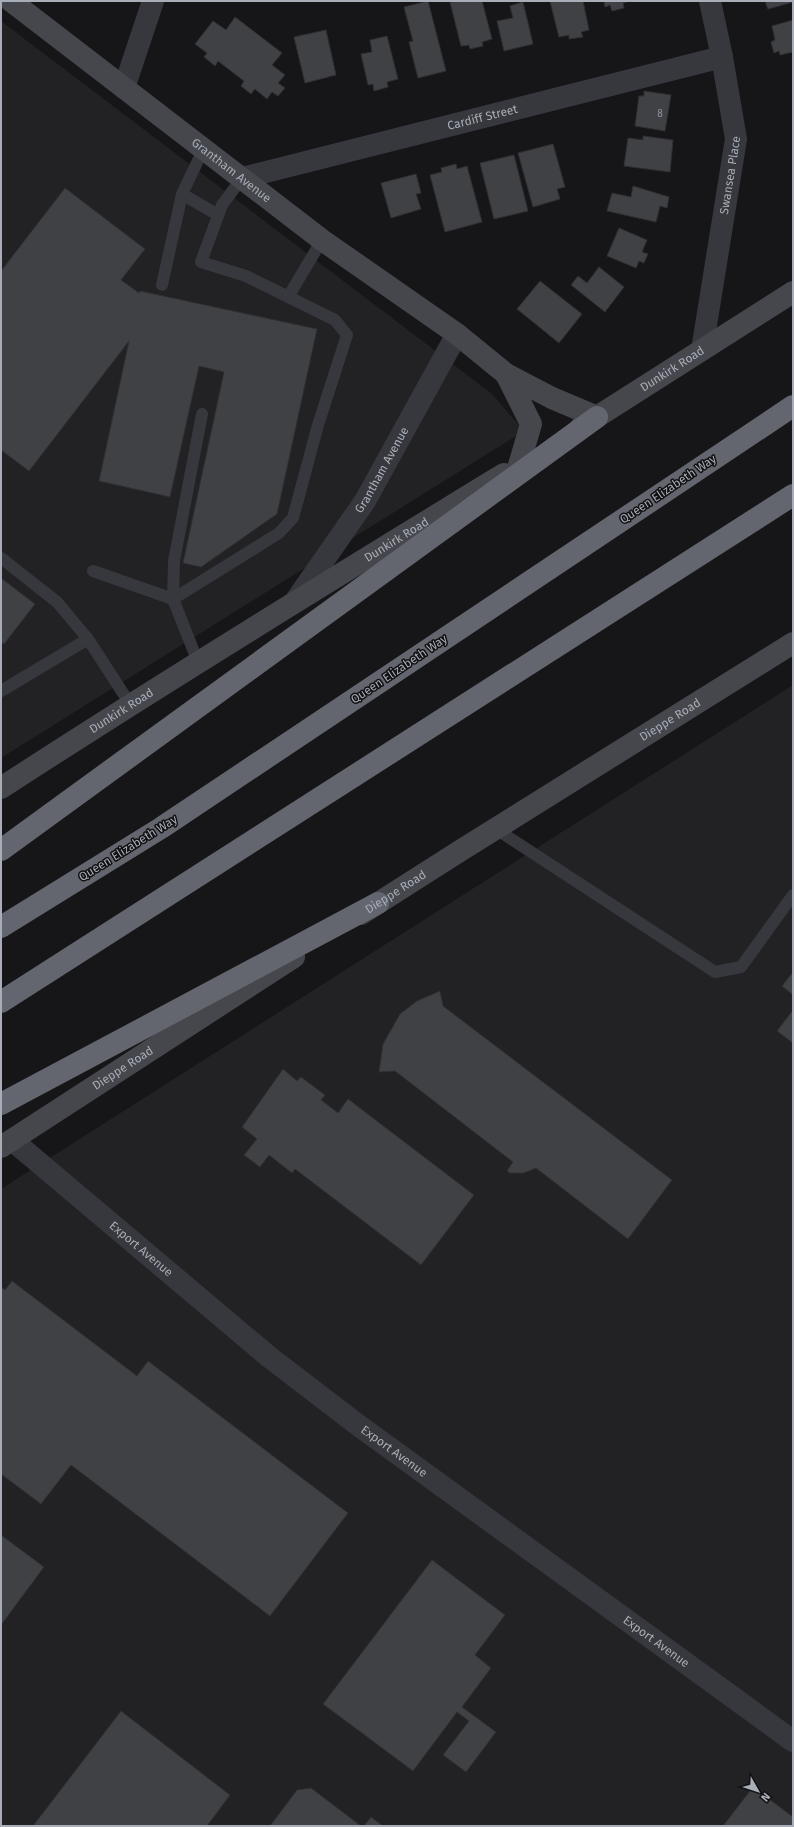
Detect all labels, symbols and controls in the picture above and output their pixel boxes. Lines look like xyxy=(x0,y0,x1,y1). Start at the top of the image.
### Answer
street label: Cardiff Street xyxy=(446,102,520,133)
house number: 8 xyxy=(657,108,663,120)
street label: Grantham Avenue xyxy=(189,135,274,205)
street label: Swansea Place xyxy=(717,135,743,215)
street label: Dunkirk Road xyxy=(638,343,707,394)
street label: Grantham Avenue xyxy=(352,424,411,516)
street label: Queen Elizabeth Way xyxy=(617,451,719,527)
street label: Dunkirk Road xyxy=(362,515,431,565)
street label: Queen Elizabeth Way xyxy=(348,631,450,707)
street label: Dunkirk Road xyxy=(87,685,156,736)
street label: Dieppe Road xyxy=(637,695,703,744)
street label: Queen Elizabeth Way xyxy=(76,812,180,884)
street label: Dieppe Road xyxy=(363,867,429,917)
street label: Dieppe Road xyxy=(90,1043,156,1093)
street label: Export Avenue xyxy=(107,1218,176,1280)
street label: Export Avenue xyxy=(358,1423,430,1480)
street label: Export Avenue xyxy=(620,1613,692,1670)
north arrow xyxy=(738,1771,778,1811)
text: N xyxy=(758,1790,773,1804)

